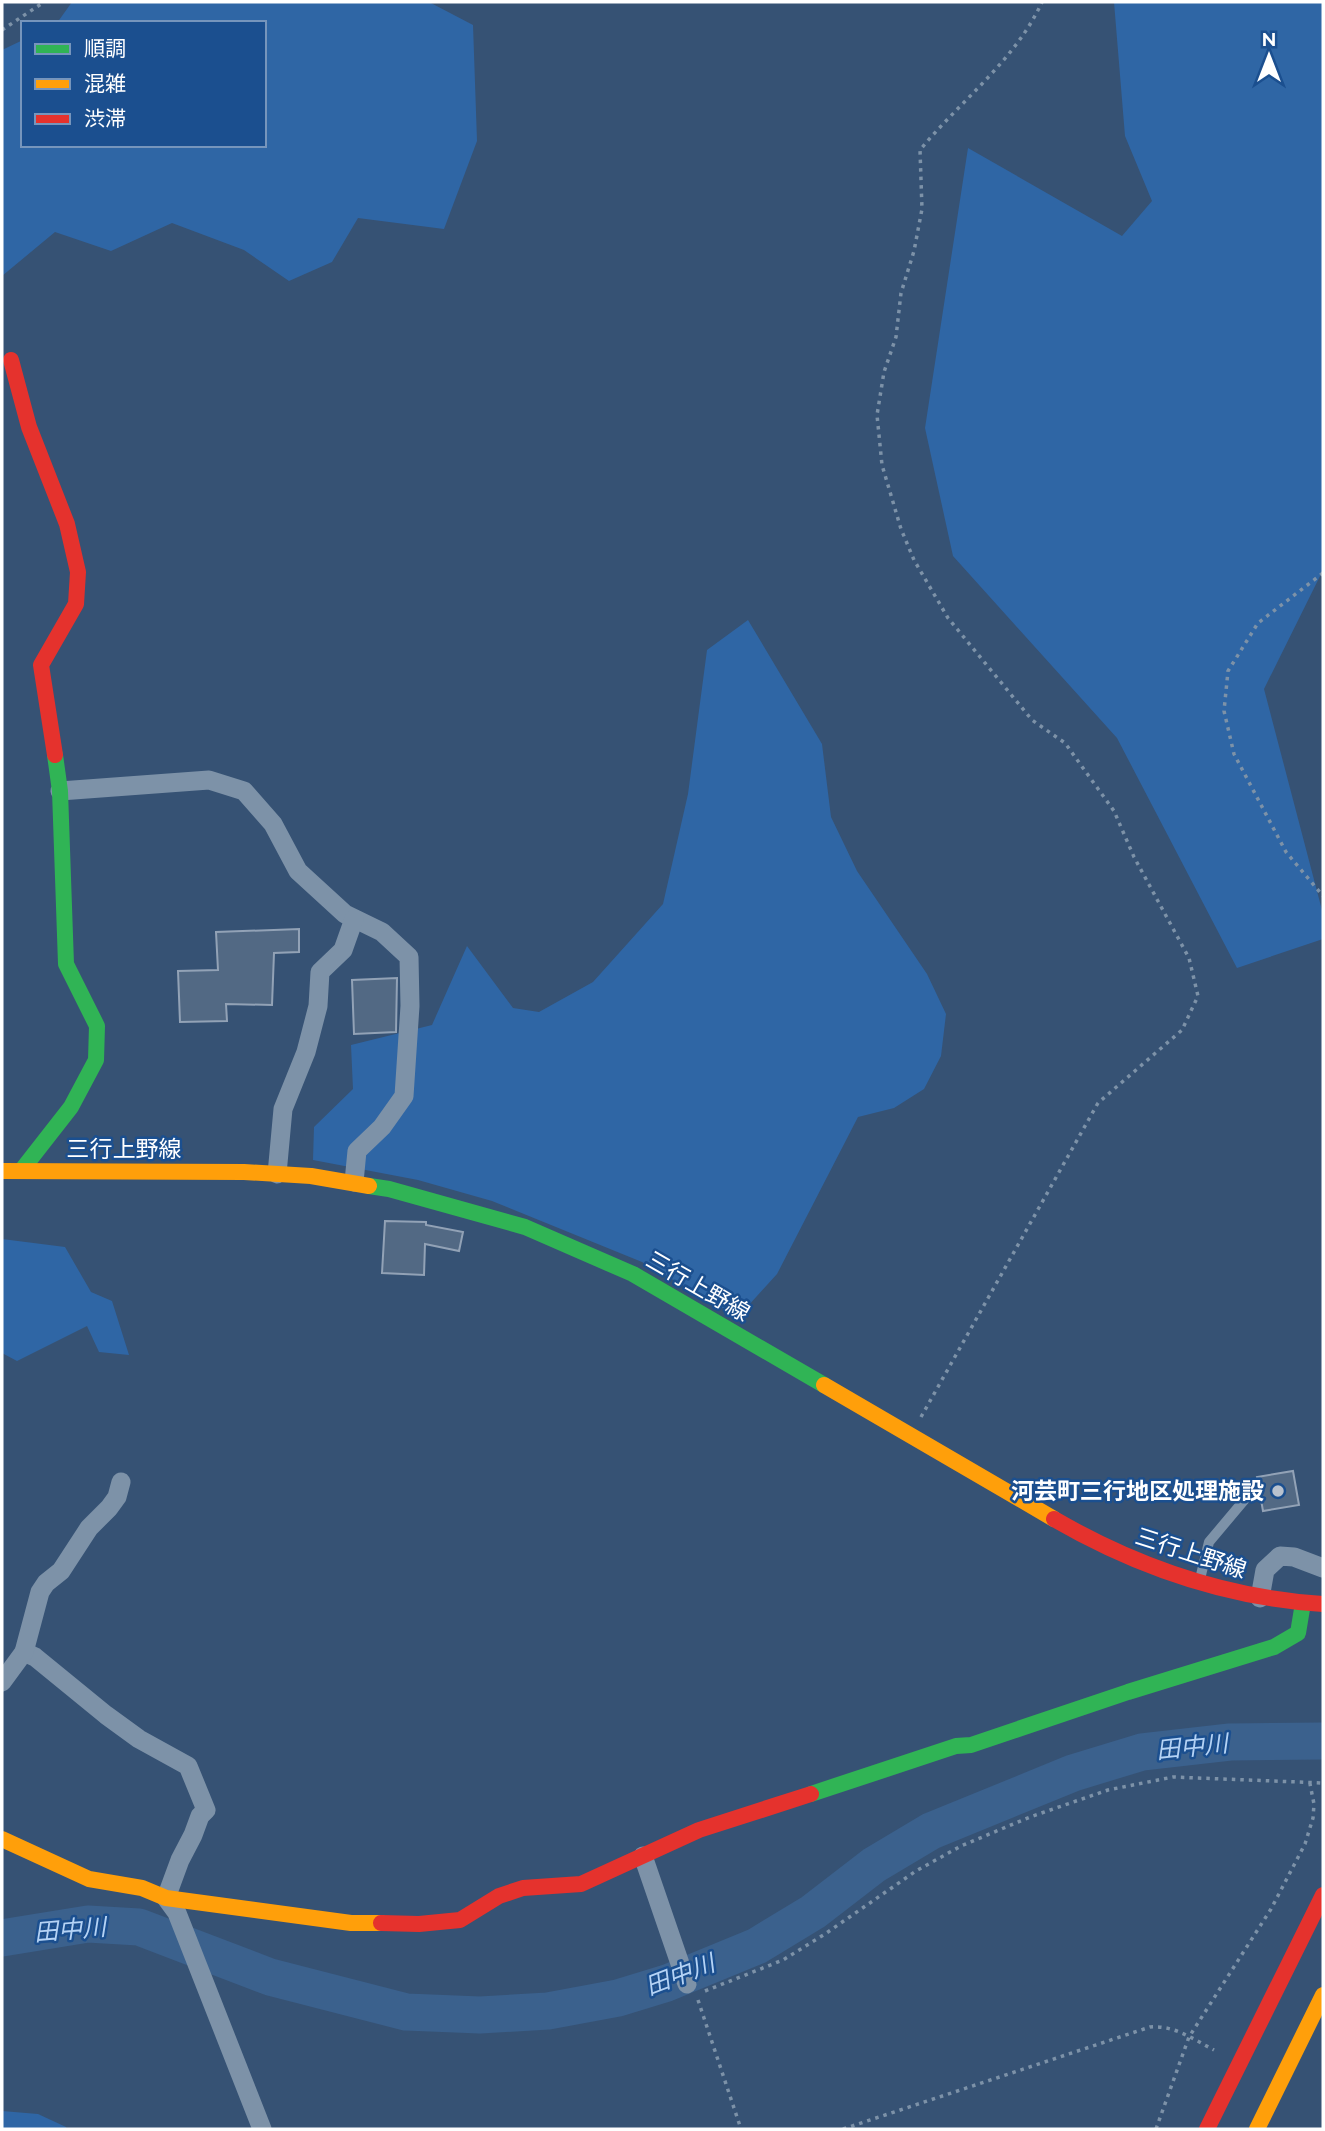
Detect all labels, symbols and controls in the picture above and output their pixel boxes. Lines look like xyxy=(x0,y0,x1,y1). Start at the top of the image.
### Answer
legend xyxy=(21,21,266,147)
north arrow xyxy=(1234,21,1304,91)
text: N xyxy=(1262,28,1276,50)
text: 順調 xyxy=(84,36,126,61)
text: 混雑 xyxy=(84,71,126,96)
text: 渋滞 xyxy=(84,106,126,131)
street label: 三行上野線 xyxy=(67,1135,182,1162)
street label: 三行上野線 xyxy=(642,1245,755,1326)
place label: 河芸町三行地区処理施設 xyxy=(1011,1477,1264,1504)
marker: 河芸町三行地区処理施設 xyxy=(1270,1483,1286,1499)
street label: 三行上野線 xyxy=(1132,1522,1250,1583)
water label: 田中川 xyxy=(1155,1728,1232,1765)
water label: 田中川 xyxy=(33,1912,110,1947)
water label: 田中川 xyxy=(641,1947,721,2001)

